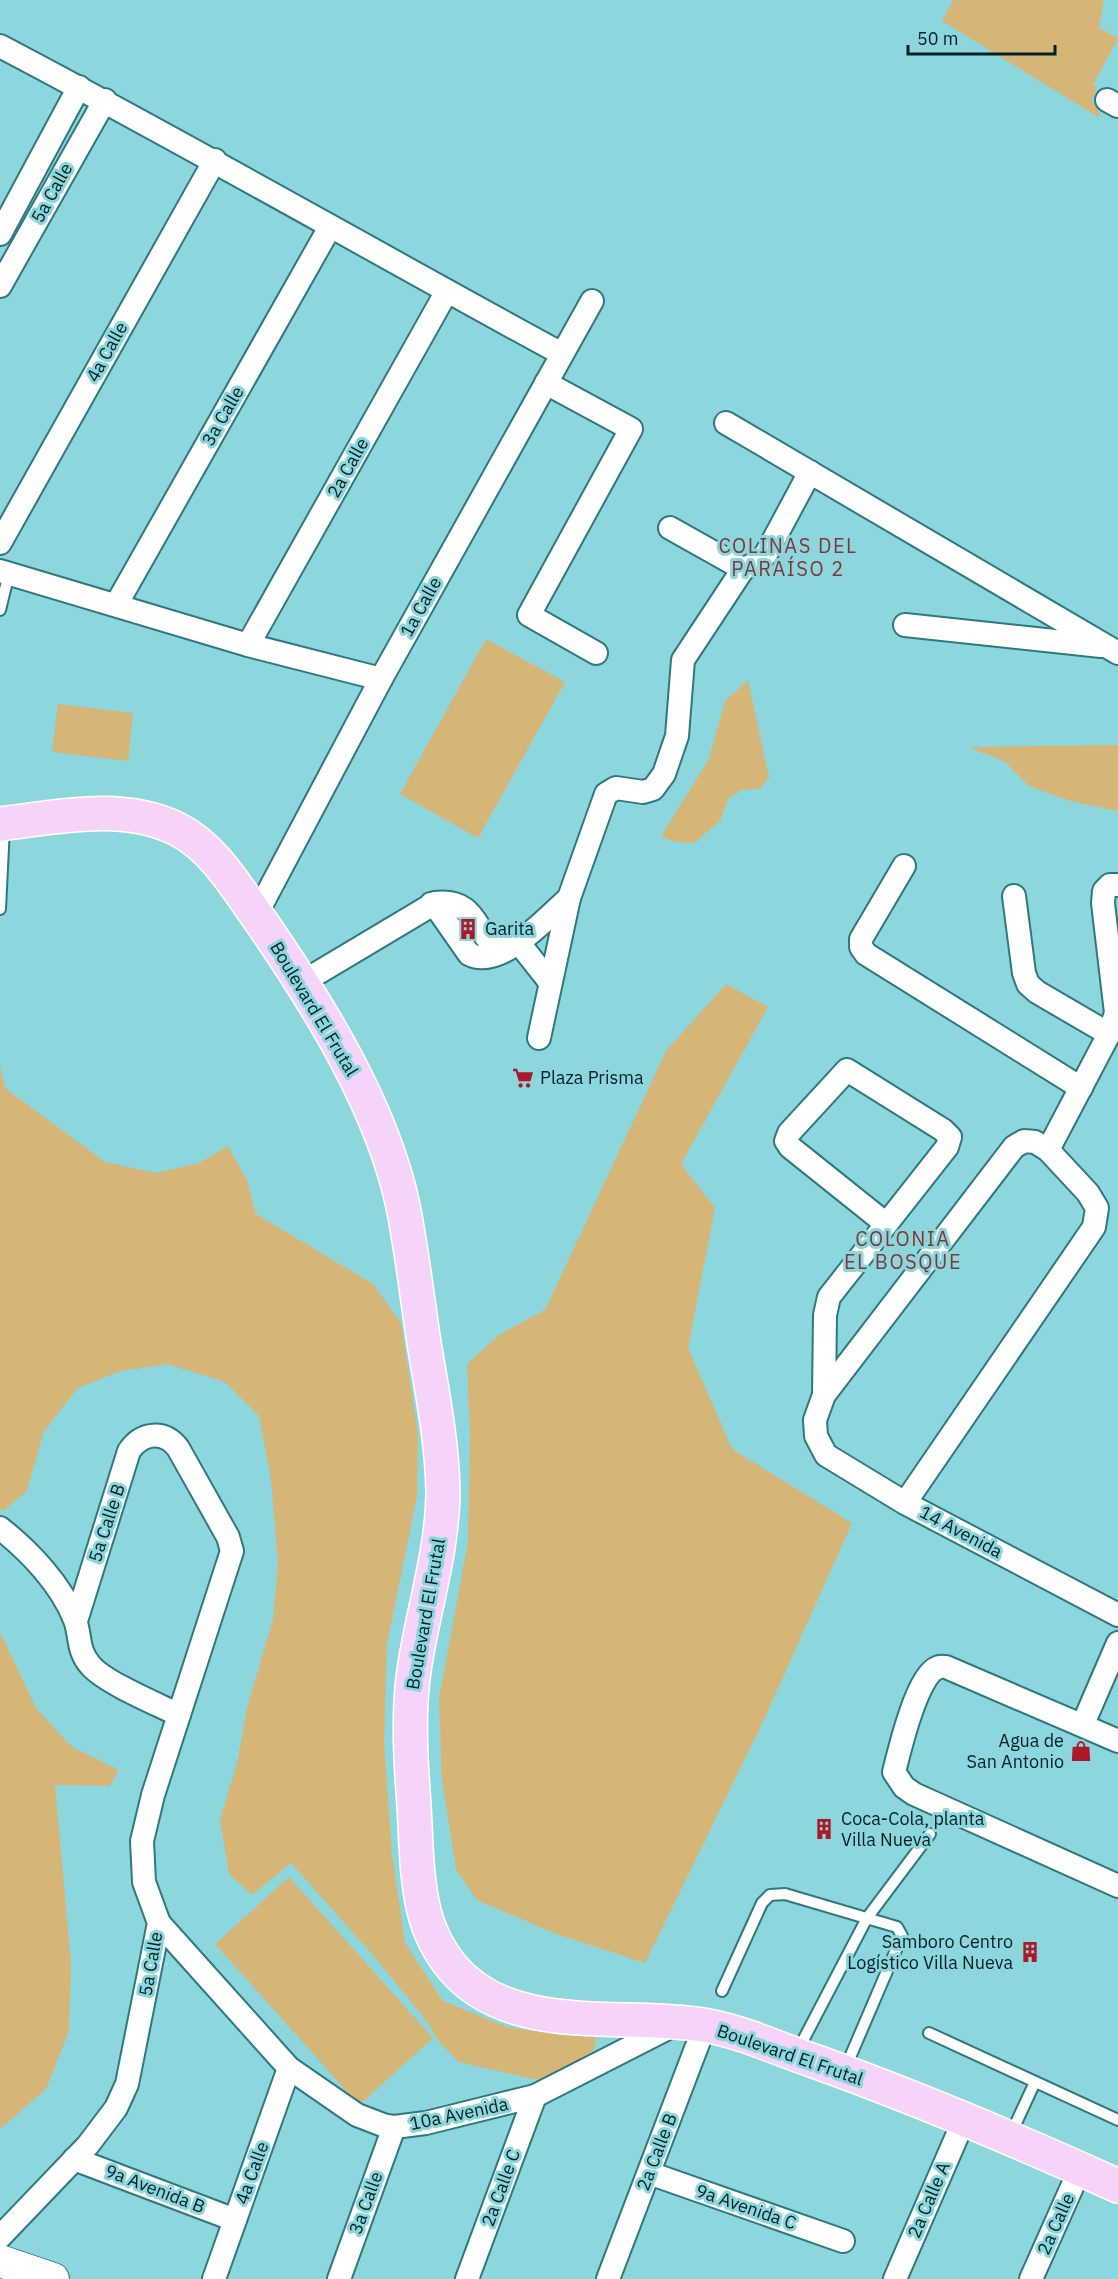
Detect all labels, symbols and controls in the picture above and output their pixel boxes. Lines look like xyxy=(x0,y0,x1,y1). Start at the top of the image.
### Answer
scale bar xyxy=(908,18,1055,56)
text: 50 m xyxy=(917,27,959,50)
street label: 5a Calle xyxy=(26,159,77,227)
street label: 4a Calle xyxy=(81,318,132,386)
street label: 3a Calle xyxy=(196,382,249,450)
street label: 2a Calle xyxy=(322,434,373,502)
district label: COLINAS DEL PARAÍSO 2 xyxy=(718,532,858,582)
street label: 1a Calle xyxy=(395,573,446,641)
building icon: Garita xyxy=(456,917,480,941)
place label: Garita xyxy=(485,917,535,940)
street label: Boulevard El Frutal xyxy=(265,937,364,1080)
supermarket icon: Plaza Prisma xyxy=(511,1066,535,1090)
place label: Plaza Prisma xyxy=(540,1066,644,1089)
district label: COLONIA EL BOSQUE xyxy=(844,1225,962,1275)
street label: 5a Calle B xyxy=(83,1481,130,1565)
street label: 14 Avenida xyxy=(916,1500,1007,1563)
street label: Boulevard El Frutal xyxy=(401,1536,450,1691)
place label: Agua de San Antonio xyxy=(967,1729,1064,1773)
shop icon: Agua de San Antonio xyxy=(1069,1739,1093,1763)
place label: Coca-Cola, planta Villa Nueva xyxy=(841,1807,985,1851)
building icon: Coca-Cola, planta Villa Nueva xyxy=(812,1817,836,1841)
street label: 5a Calle xyxy=(134,1930,167,1998)
place label: Samboro Centro Logístico Villa Nueva xyxy=(847,1930,1013,1974)
building icon: Samboro Centro Logístico Villa Nueva xyxy=(1018,1940,1042,1964)
street label: Boulevard El Frutal xyxy=(714,2019,866,2090)
street label: 10a Avenida xyxy=(408,2092,511,2135)
street label: 2a Calle B xyxy=(631,2110,682,2194)
street label: 4a Calle xyxy=(230,2138,273,2207)
street label: 2a Calle C xyxy=(476,2146,525,2230)
street label: 2a Calle A xyxy=(902,2158,955,2241)
street label: 9a Avenida B xyxy=(102,2159,208,2218)
street label: 3a Calle xyxy=(344,2168,387,2237)
street label: 9a Avenida C xyxy=(693,2179,799,2234)
street label: 2a Calle xyxy=(1032,2189,1079,2258)

